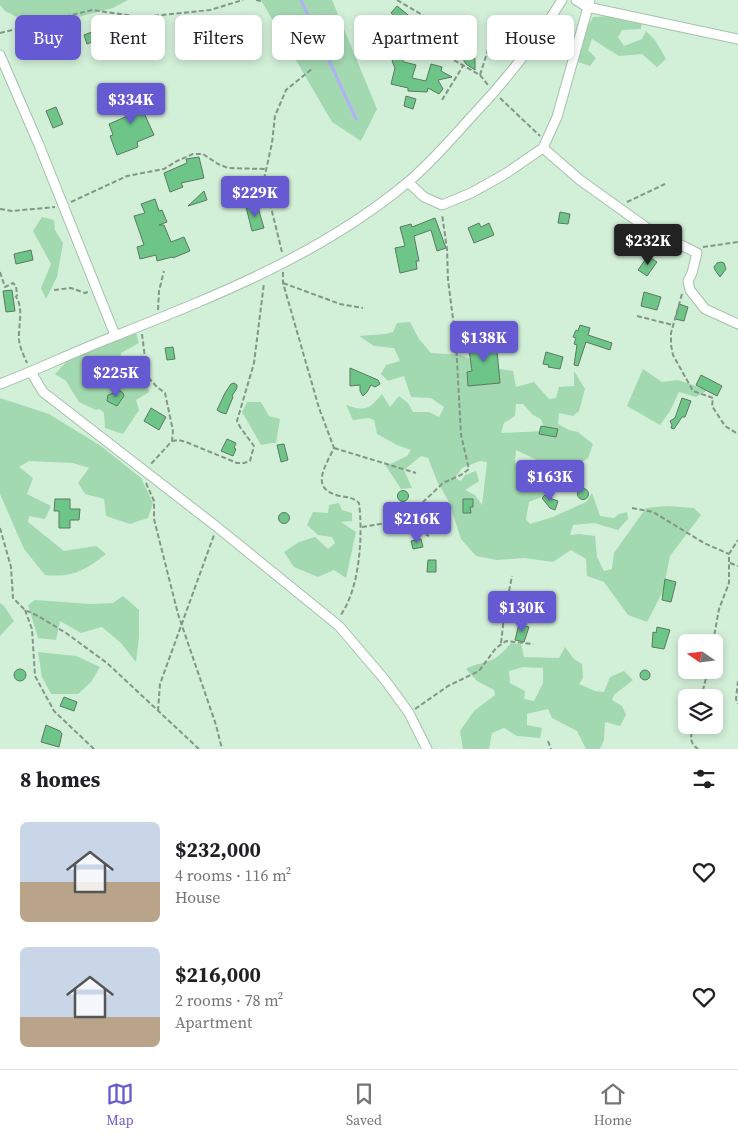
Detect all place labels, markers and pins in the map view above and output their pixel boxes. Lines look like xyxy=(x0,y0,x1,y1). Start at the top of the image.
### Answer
pin: $334K xyxy=(96,82,166,125)
pin: $229K xyxy=(220,176,290,218)
pin: $232K xyxy=(613,224,683,266)
pin: $138K xyxy=(449,320,519,363)
pin: $225K xyxy=(81,356,151,398)
pin: $163K xyxy=(515,460,585,502)
pin: $216K xyxy=(382,502,452,544)
pin: $130K xyxy=(487,590,557,633)

